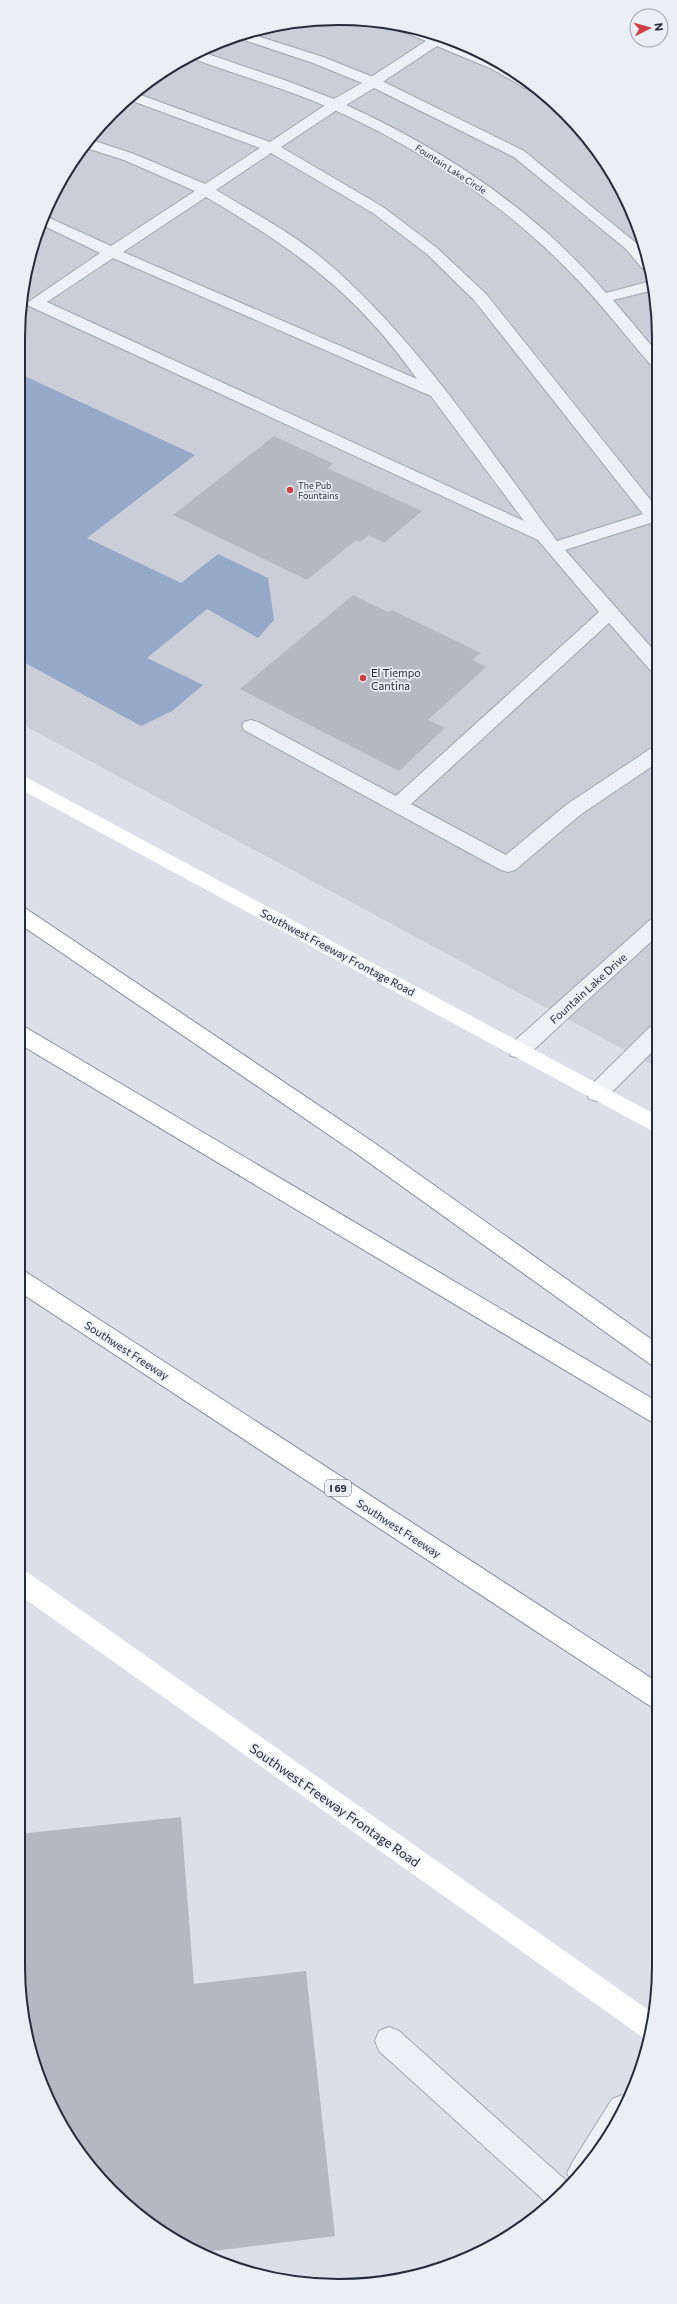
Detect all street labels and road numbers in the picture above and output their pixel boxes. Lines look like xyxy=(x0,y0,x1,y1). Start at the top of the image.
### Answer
street label: Fountain Lake Circle xyxy=(413,142,489,196)
street label: Southwest Freeway Frontage Road xyxy=(259,906,417,998)
street label: Fountain Lake Drive xyxy=(547,950,629,1026)
street label: Southwest Freeway xyxy=(82,1318,172,1382)
road number: I 69 xyxy=(325,1480,351,1496)
street label: Southwest Freeway xyxy=(354,1496,444,1560)
street label: Southwest Freeway Frontage Road xyxy=(247,1740,423,1870)

